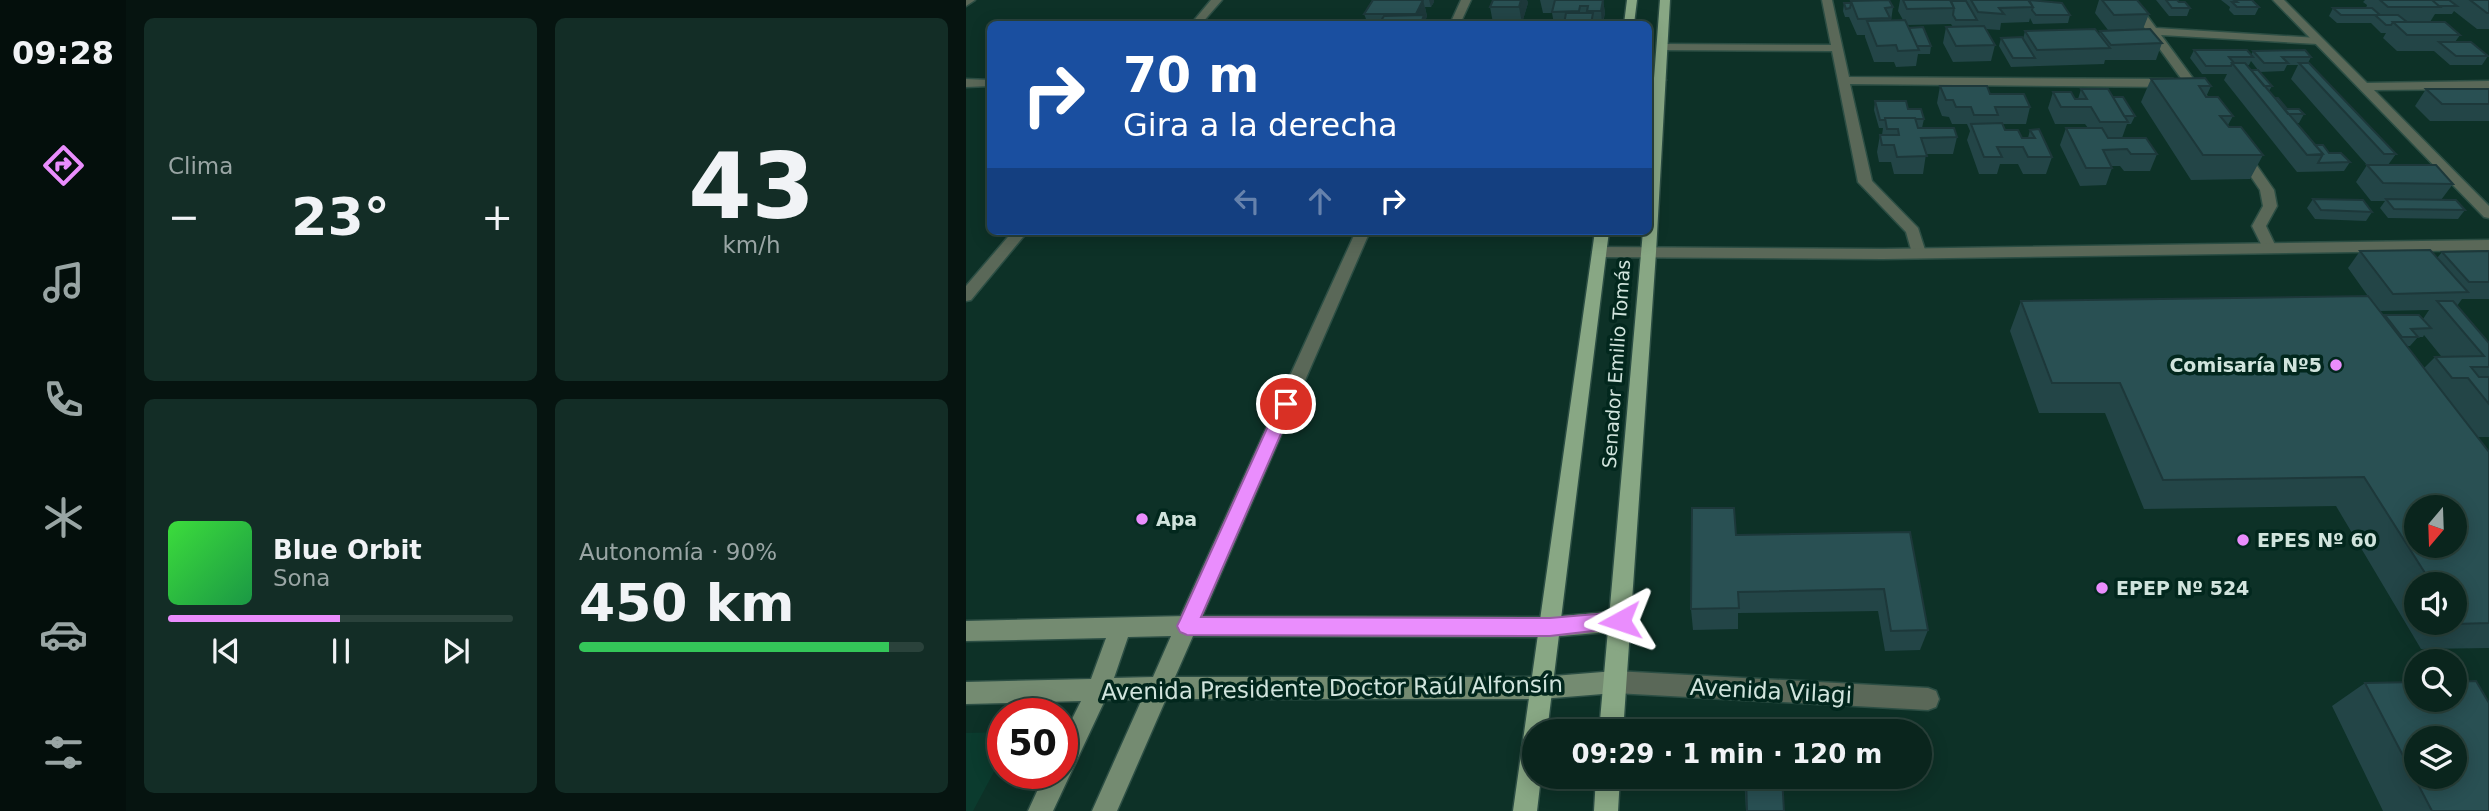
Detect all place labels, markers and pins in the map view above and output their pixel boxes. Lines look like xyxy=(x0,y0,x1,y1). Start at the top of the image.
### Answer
place label: Comisaría Nº5 xyxy=(2169,354,2322,376)
marker: Comisaría Nº5 xyxy=(2328,357,2344,373)
pin xyxy=(1256,374,1316,434)
place label: Apa xyxy=(1156,508,1197,530)
marker: Apa xyxy=(1134,511,1150,527)
place label: EPES Nº 60 xyxy=(2257,529,2377,551)
marker: EPES Nº 60 xyxy=(2235,532,2251,548)
place label: EPEP Nº 524 xyxy=(2116,577,2249,599)
marker: EPEP Nº 524 xyxy=(2094,580,2110,596)

